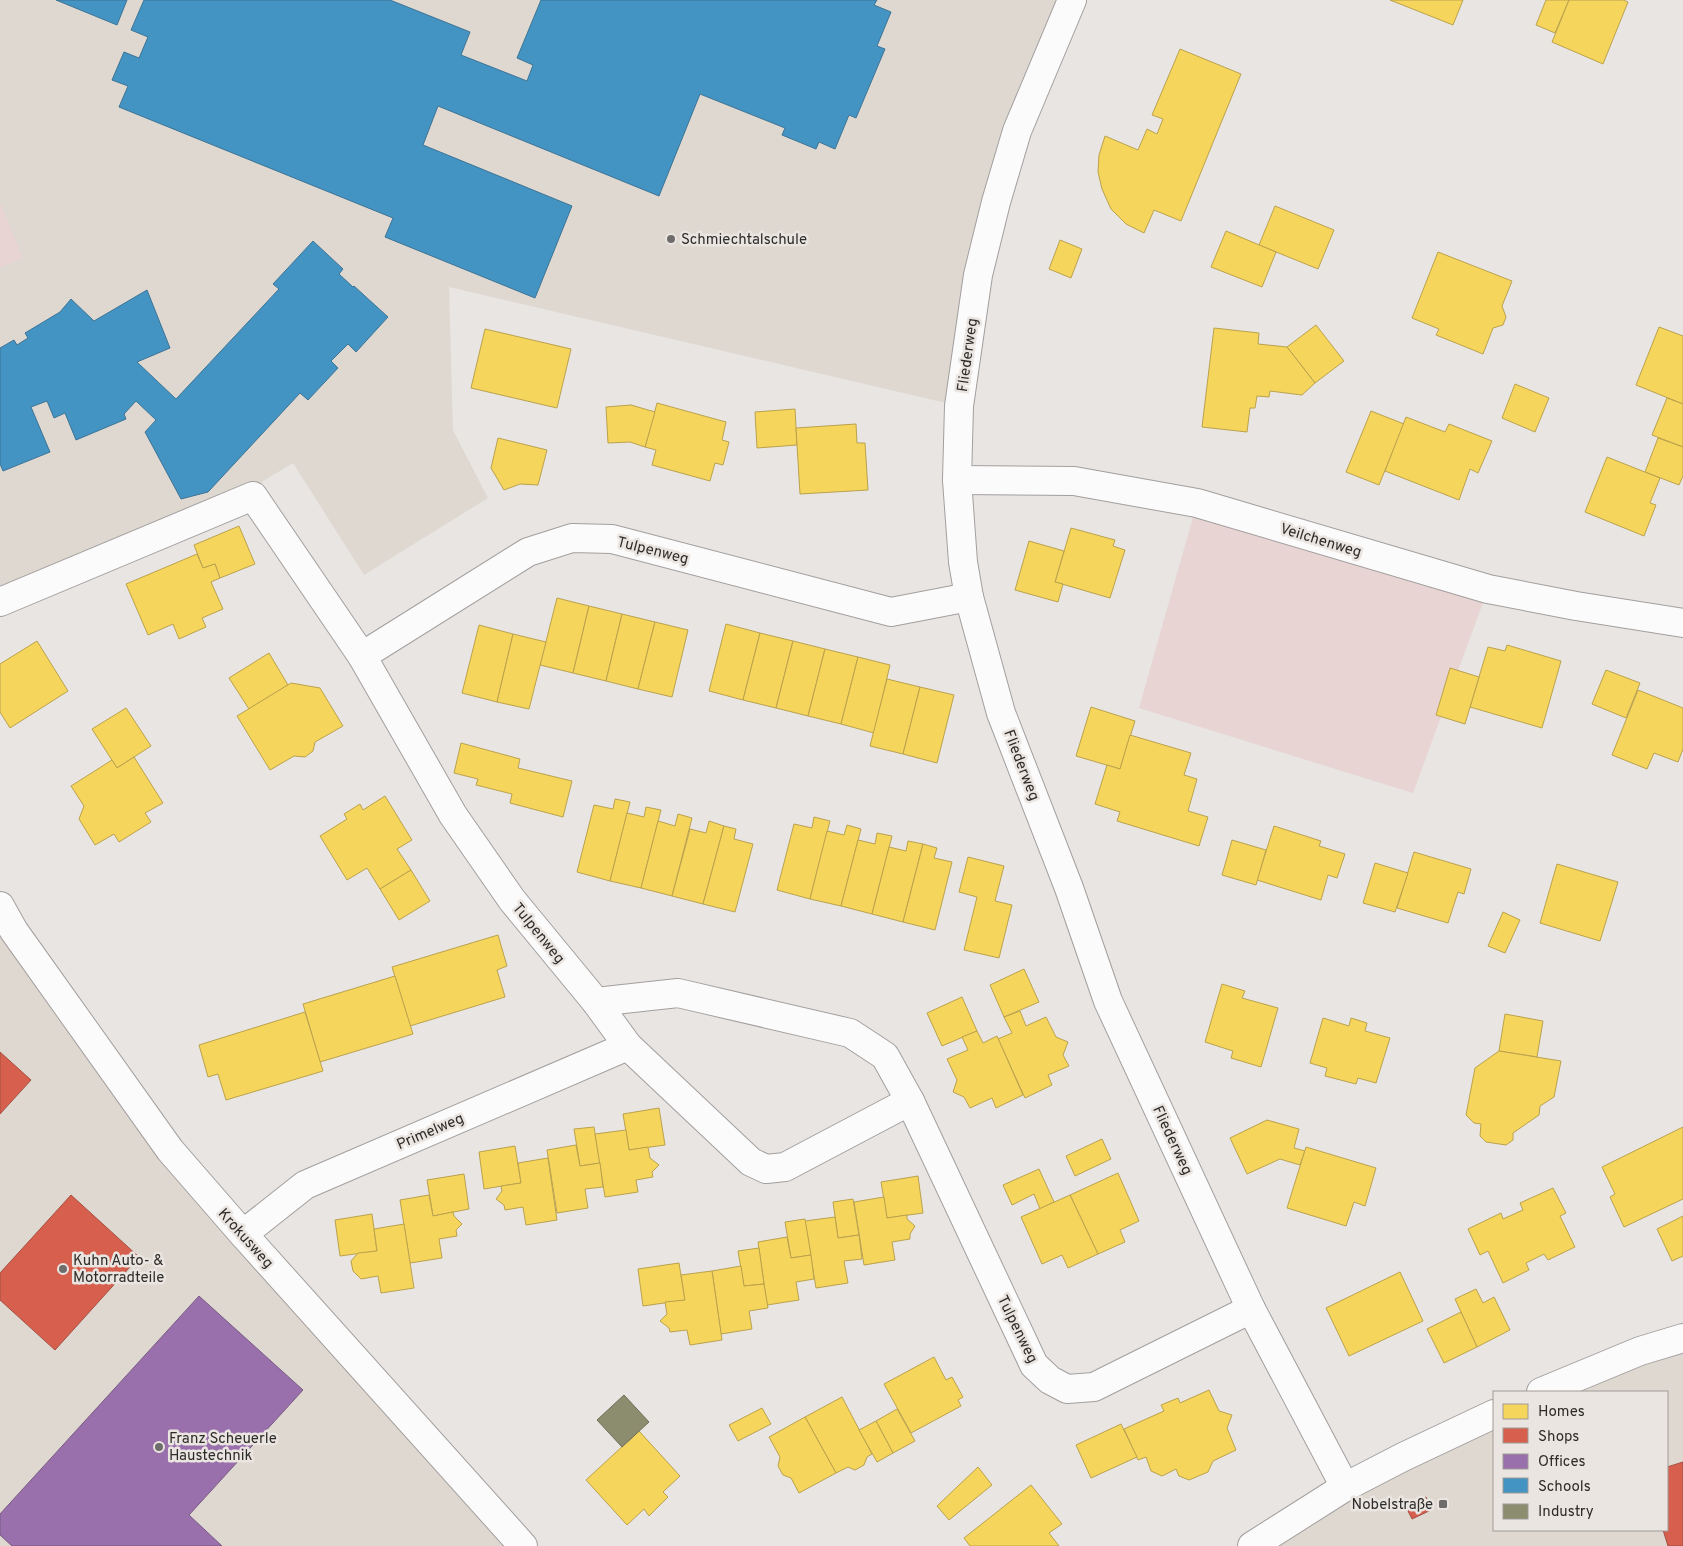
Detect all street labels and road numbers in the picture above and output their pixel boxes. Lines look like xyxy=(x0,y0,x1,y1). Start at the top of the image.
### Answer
street label: Fliederweg xyxy=(954,317,983,393)
street label: Veilchenweg xyxy=(1278,520,1364,563)
street label: Tulpenweg xyxy=(615,533,690,570)
street label: Fliederweg xyxy=(998,727,1043,804)
street label: Tulpenweg xyxy=(507,900,568,968)
street label: Fliederweg xyxy=(1147,1103,1196,1178)
street label: Primelweg xyxy=(394,1110,467,1155)
street label: Krokusweg xyxy=(213,1205,277,1273)
street label: Tulpenweg xyxy=(992,1293,1041,1367)

